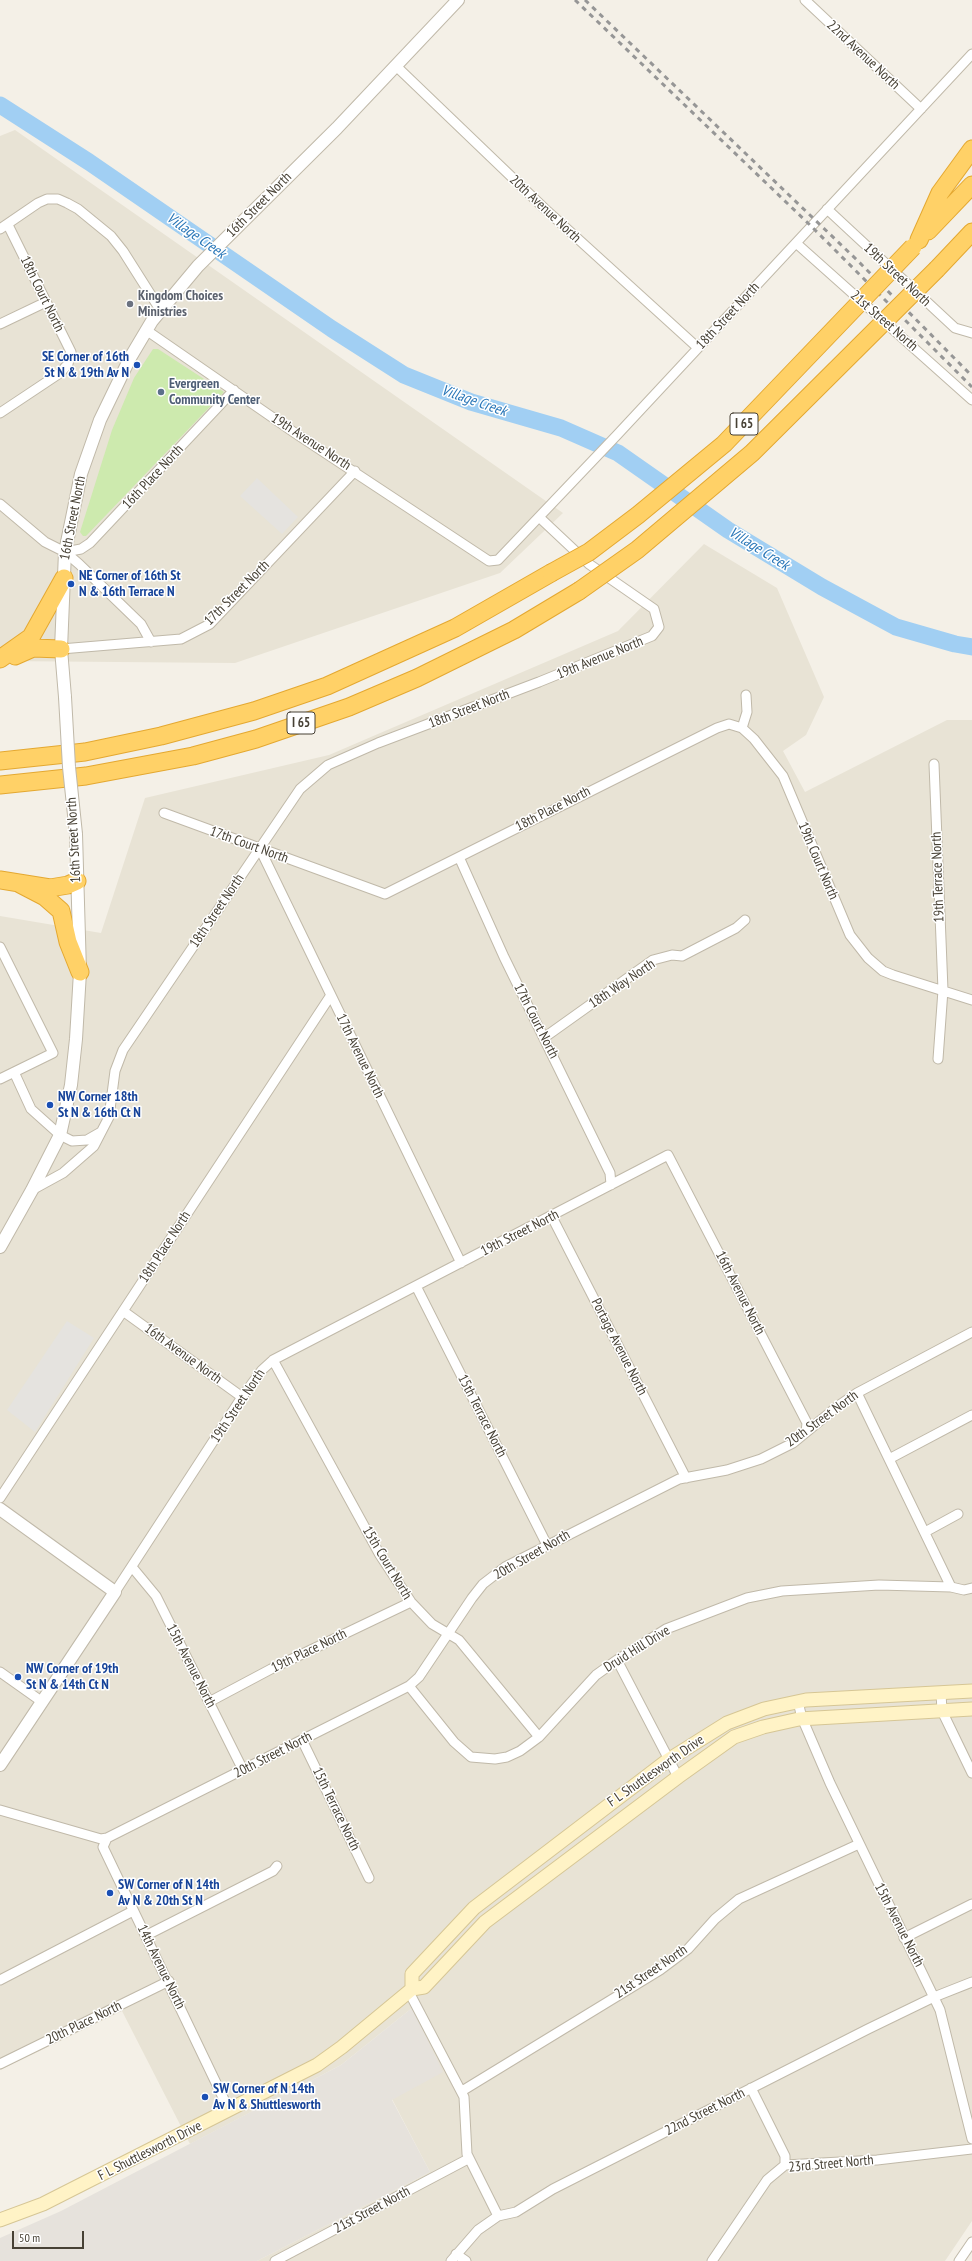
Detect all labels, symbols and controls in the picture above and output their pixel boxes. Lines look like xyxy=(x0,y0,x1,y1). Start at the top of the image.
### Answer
street label: 22nd Avenue North xyxy=(823,17,903,93)
street label: 16th Street North xyxy=(223,169,295,241)
street label: 20th Avenue North xyxy=(506,172,584,246)
water label: Village Creek xyxy=(163,209,229,263)
street label: 19th Street North xyxy=(860,240,934,310)
street label: 18th Court North xyxy=(16,253,68,335)
street label: 18th Street North xyxy=(693,279,763,353)
street label: 21st Street North xyxy=(847,287,921,355)
place label: Kingdom Choices Ministries xyxy=(138,288,223,320)
marker: Kingdom Choices Ministries xyxy=(125,299,135,309)
place label: SE Corner of 16th St N & 19th Av N xyxy=(42,349,129,382)
marker: SE Corner of 16th St N & 19th Av N xyxy=(132,360,142,370)
place label: Evergreen Community Center xyxy=(169,376,260,408)
water label: Village Creek xyxy=(439,381,509,421)
marker: Evergreen Community Center xyxy=(156,387,166,397)
street label: 19th Avenue North xyxy=(268,410,354,474)
road number: I 65 xyxy=(730,413,758,435)
street label: 16th Place North xyxy=(119,441,187,513)
street label: 16th Street North xyxy=(57,475,89,561)
water label: Village Creek xyxy=(725,523,793,575)
street label: 17th Street North xyxy=(201,557,273,629)
place label: NE Corner of 16th St N & 16th Terrace N xyxy=(79,568,181,600)
marker: NE Corner of 16th St N & 16th Terrace N xyxy=(66,579,76,589)
street label: 19th Avenue North xyxy=(554,633,646,683)
street label: 18th Street North xyxy=(426,686,512,732)
road number: I 65 xyxy=(287,712,315,734)
street label: 18th Place North xyxy=(513,783,593,835)
street label: 16th Street North xyxy=(63,797,85,883)
street label: 19th Court North xyxy=(794,820,842,902)
street label: 17th Court North xyxy=(207,823,291,867)
street label: 19th Terrace North xyxy=(928,831,948,923)
street label: 18th Street North xyxy=(186,871,248,951)
street label: 18th Way North xyxy=(586,956,658,1012)
street label: 17th Court North xyxy=(510,980,562,1062)
street label: 17th Avenue North xyxy=(332,1011,388,1101)
place label: NW Corner 18th St N & 16th Ct N xyxy=(58,1089,141,1122)
marker: NW Corner 18th St N & 16th Ct N xyxy=(45,1100,55,1110)
street label: 19th Street North xyxy=(478,1206,562,1260)
street label: 18th Place North xyxy=(136,1208,194,1286)
street label: 16th Avenue North xyxy=(712,1248,768,1338)
street label: Portage Avenue North xyxy=(587,1296,651,1398)
street label: 16th Avenue North xyxy=(141,1320,225,1388)
street label: 19th Street North xyxy=(207,1366,269,1446)
street label: 15th Terrace North xyxy=(454,1372,510,1460)
street label: 20th Street North xyxy=(783,1387,861,1451)
street label: 15th Court North xyxy=(359,1523,415,1603)
street label: 20th Street North xyxy=(491,1526,573,1584)
street label: 15th Avenue North xyxy=(163,1621,219,1711)
street label: Druid Hill Drive xyxy=(601,1622,673,1676)
street label: 19th Place North xyxy=(268,1625,350,1677)
place label: NW Corner of 19th St N & 14th Ct N xyxy=(26,1661,118,1694)
marker: NW Corner of 19th St N & 14th Ct N xyxy=(13,1672,23,1682)
street label: 20th Street North xyxy=(231,1728,315,1782)
street label: F L Shuttlesworth Drive xyxy=(604,1731,708,1811)
street label: 15th Terrace North xyxy=(309,1765,363,1853)
place label: SW Corner of N 14th Av N & 20th St N xyxy=(118,1877,219,1910)
street label: 15th Avenue North xyxy=(871,1880,927,1970)
marker: SW Corner of N 14th Av N & 20th St N xyxy=(105,1888,115,1898)
street label: 14th Avenue North xyxy=(133,1922,189,2012)
street label: 21st Street North xyxy=(612,1942,690,2002)
street label: 20th Place North xyxy=(43,1997,125,2049)
place label: SW Corner of N 14th Av N & Shuttlesworth xyxy=(213,2081,321,2114)
street label: 22nd Street North xyxy=(662,2085,748,2139)
marker: SW Corner of N 14th Av N & Shuttlesworth xyxy=(200,2092,210,2102)
street label: F L Shuttlesworth Drive xyxy=(95,2118,205,2184)
street label: 23rd Street North xyxy=(788,2152,874,2176)
street label: 21st Street North xyxy=(331,2183,413,2237)
scale bar xyxy=(14,2223,86,2249)
text: 50 m xyxy=(19,2230,40,2245)

